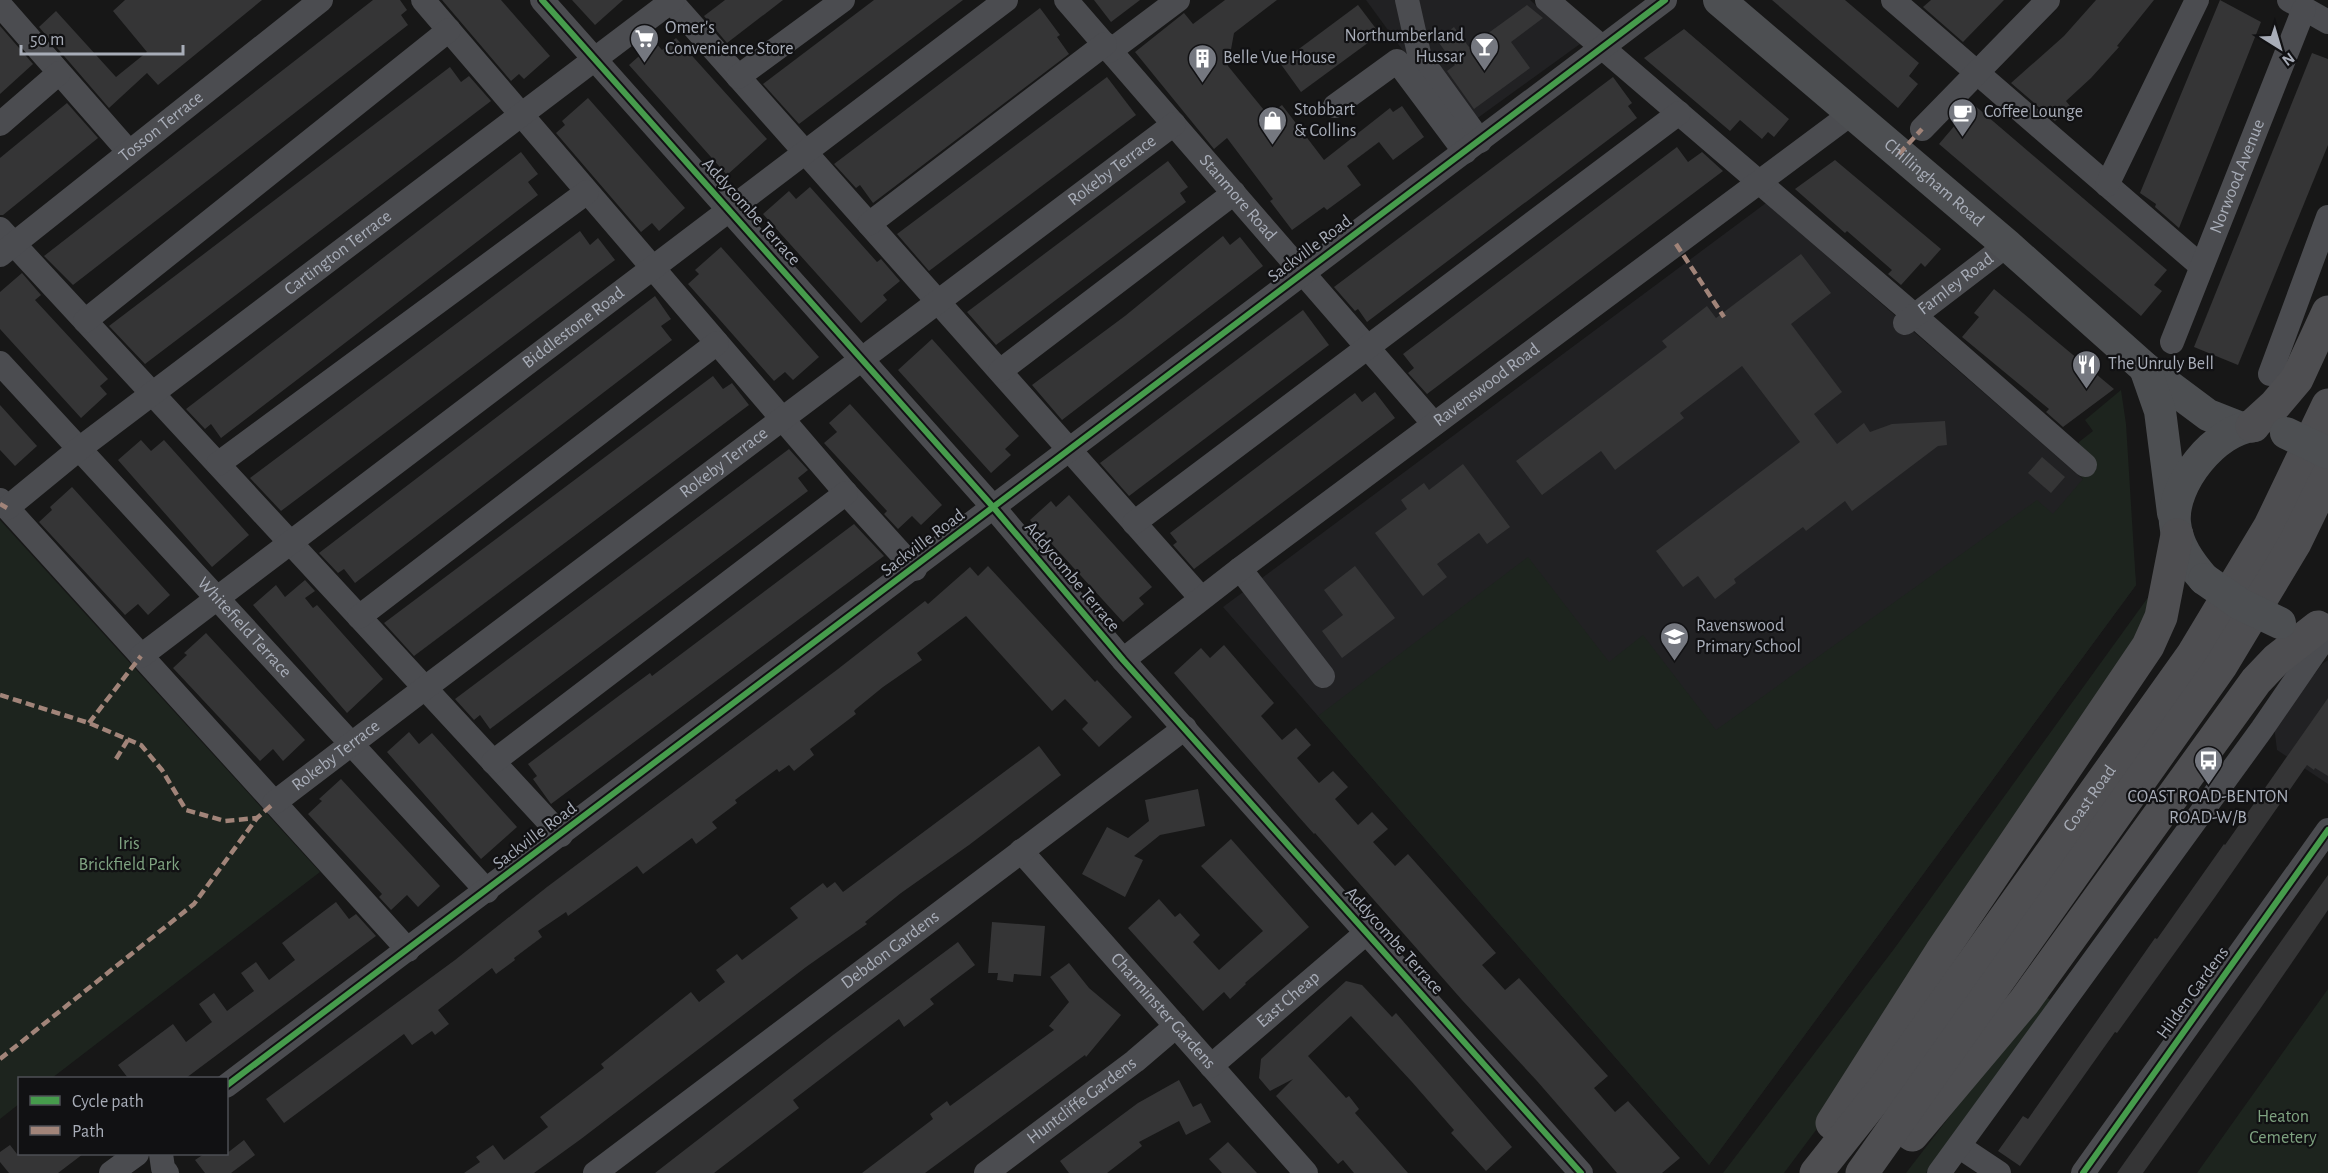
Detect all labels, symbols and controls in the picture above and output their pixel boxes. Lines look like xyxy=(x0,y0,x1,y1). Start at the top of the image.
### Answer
scale bar xyxy=(21,18,183,56)
north arrow xyxy=(2250,18,2310,78)
place label: Omer's Convenience Store xyxy=(665,19,793,58)
supermarket icon: Omer's Convenience Store xyxy=(628,22,660,64)
place label: Northumberland Hussar xyxy=(1345,27,1464,66)
bar icon: Northumberland Hussar xyxy=(1469,30,1501,72)
text: 50 m xyxy=(30,31,64,49)
building icon: Belle Vue House xyxy=(1186,42,1218,84)
place label: Belle Vue House xyxy=(1223,49,1336,67)
text: N xyxy=(2279,49,2298,69)
street label: Tosson Terrace xyxy=(116,88,207,166)
cafe icon: Coffee Lounge xyxy=(1947,96,1979,138)
place label: Stobbart & Collins xyxy=(1294,101,1357,140)
place label: Coffee Lounge xyxy=(1984,103,2083,121)
shop icon: Stobbart & Collins xyxy=(1257,104,1289,146)
street label: Norwood Avenue xyxy=(2207,117,2268,236)
street label: Rokeby Terrace xyxy=(1065,132,1160,209)
street label: Chillingham Road xyxy=(1880,135,1987,230)
street label: Stanmore Road xyxy=(1196,151,1280,244)
street label: Addycombe Terrace xyxy=(698,155,804,269)
street label: Cartington Terrace xyxy=(281,207,395,299)
street label: Sackville Road xyxy=(1265,212,1355,286)
street label: Farnley Road xyxy=(1915,250,1997,319)
street label: Biddlestone Road xyxy=(519,284,628,372)
street label: Ravenswood Road xyxy=(1430,340,1543,430)
restaurant icon: The Unruly Bell xyxy=(2071,348,2103,390)
place label: The Unruly Bell xyxy=(2108,355,2214,373)
street label: Rokeby Terrace xyxy=(677,424,771,502)
street label: Sackville Road xyxy=(878,506,968,580)
street label: Addycombe Terrace xyxy=(1021,519,1123,635)
street label: Whitefield Terrace xyxy=(194,574,295,681)
place label: Ravenswood Primary School xyxy=(1696,617,1801,656)
school or university icon: Ravenswood Primary School xyxy=(1659,620,1691,662)
street label: Rokeby Terrace xyxy=(289,717,383,795)
bus stop icon: COAST ROAD-BENTON ROAD-W/B xyxy=(2192,744,2224,786)
street label: Coast Road xyxy=(2060,762,2120,835)
place label: COAST ROAD-BENTON ROAD-W/B xyxy=(2127,788,2289,827)
street label: Sackville Road xyxy=(490,799,580,873)
park label: Iris Brickfield Park xyxy=(79,835,180,874)
street label: Addycombe Terrace xyxy=(1341,884,1447,998)
street label: Debdon Gardens xyxy=(838,908,943,993)
street label: Hilden Gardens xyxy=(2154,944,2232,1042)
street label: Charminster Gardens xyxy=(1107,950,1219,1073)
street label: East Cheap xyxy=(1253,968,1323,1031)
street label: Huntcliffe Gardens xyxy=(1024,1054,1140,1148)
legend xyxy=(18,1077,228,1155)
text: Cycle path xyxy=(72,1093,144,1111)
park label: Heaton Cemetery xyxy=(2249,1108,2317,1147)
text: Path xyxy=(72,1123,104,1141)

